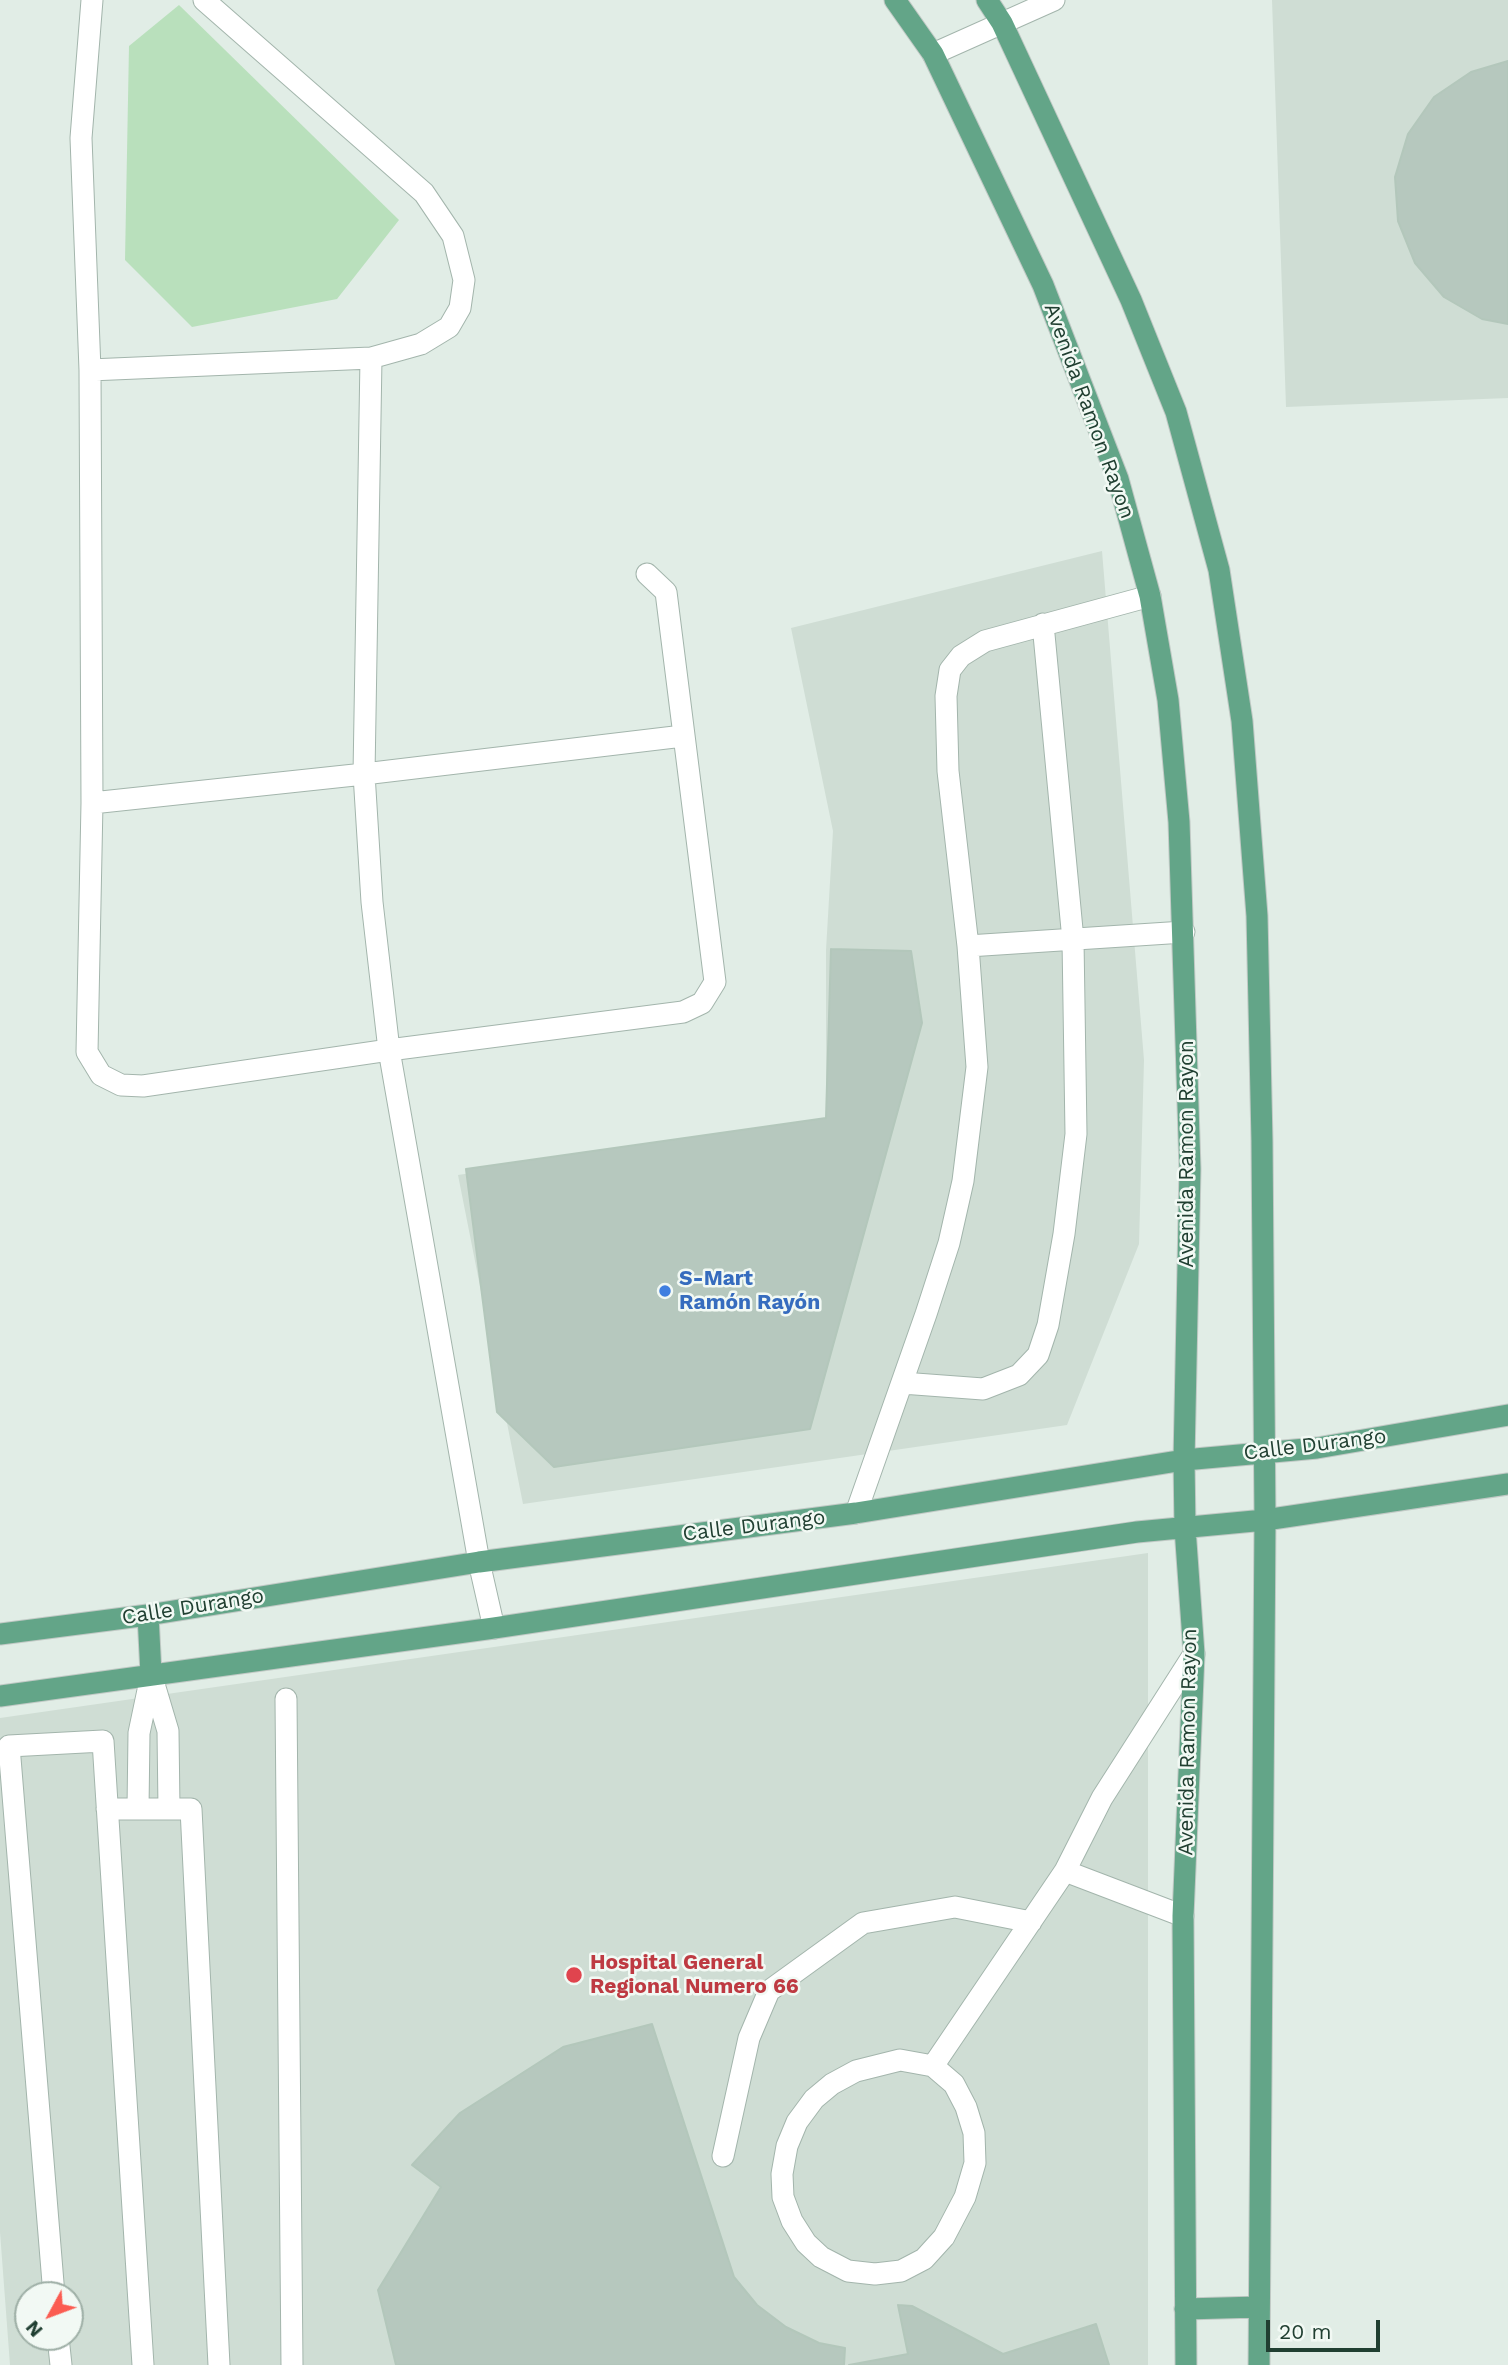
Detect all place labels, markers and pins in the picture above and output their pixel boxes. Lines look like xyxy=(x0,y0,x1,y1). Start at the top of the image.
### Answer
place label: S-Mart Ramón Rayón xyxy=(679,1266,820,1316)
marker: S-Mart Ramón Rayón xyxy=(657,1283,673,1299)
place label: Hospital General Regional Numero 66 xyxy=(590,1950,799,2000)
marker: Hospital General Regional Numero 66 xyxy=(564,1965,584,1985)

